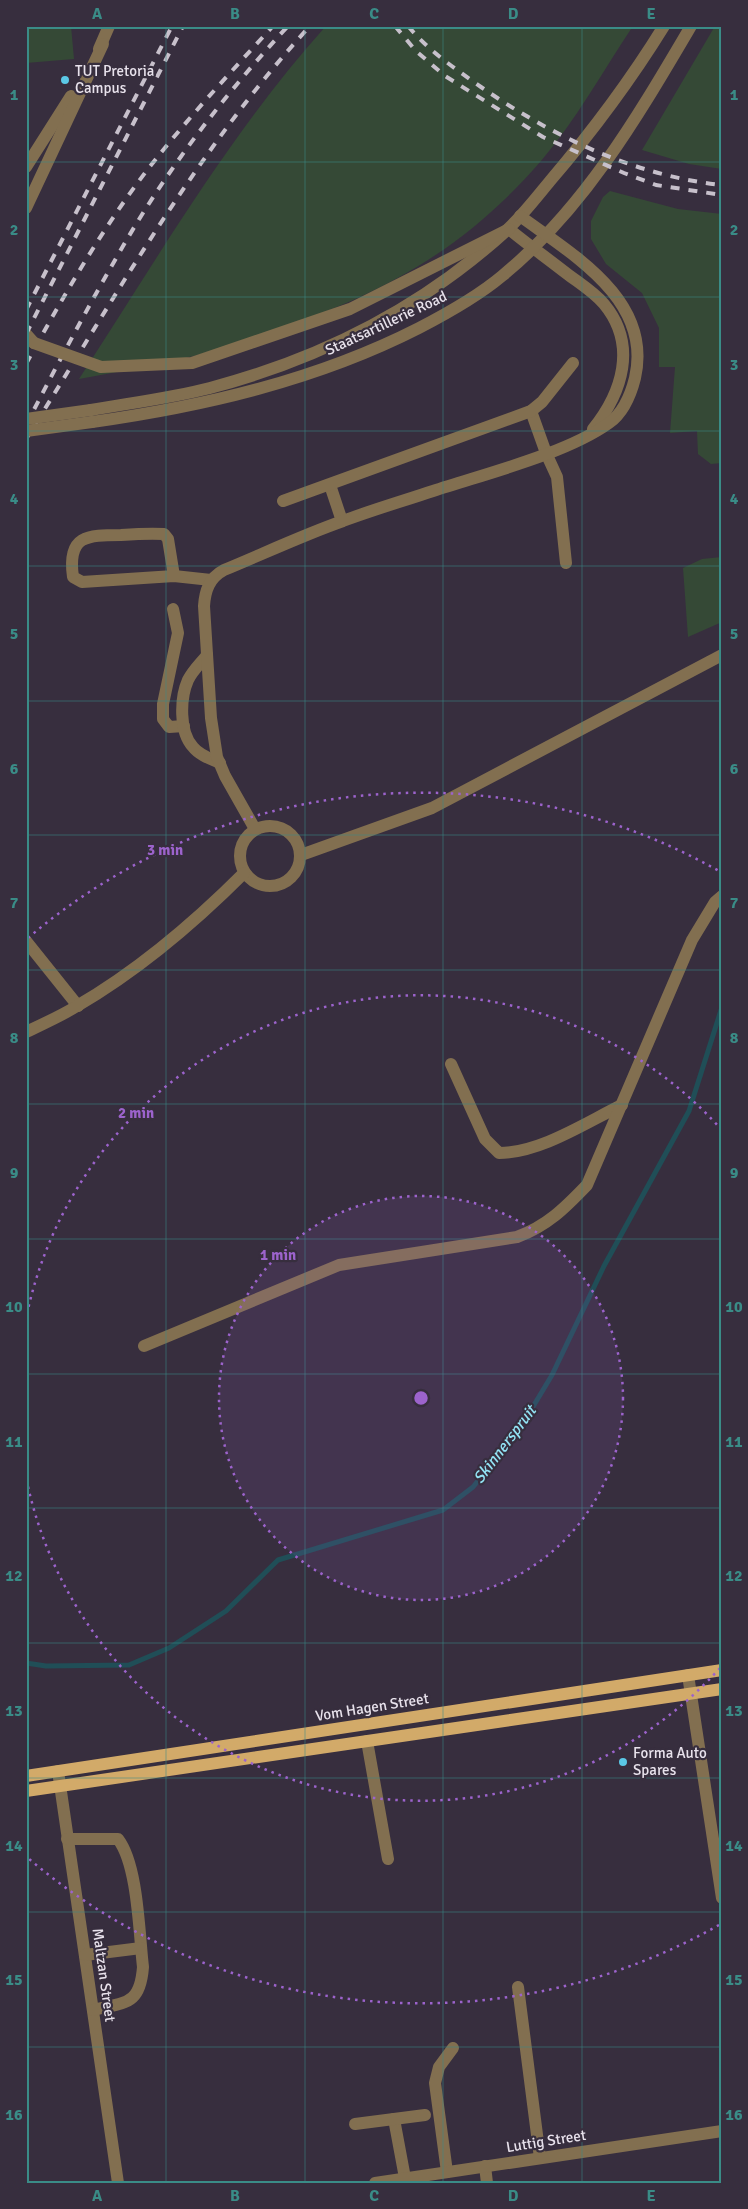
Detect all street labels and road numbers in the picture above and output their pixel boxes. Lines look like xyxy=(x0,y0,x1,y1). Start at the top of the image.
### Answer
street label: Staatsartillerie Road xyxy=(322,287,450,359)
street label: Vom Hagen Street xyxy=(314,1689,430,1725)
street label: Maltzan Street xyxy=(89,1927,119,2023)
street label: Luttig Street xyxy=(505,2126,587,2156)

